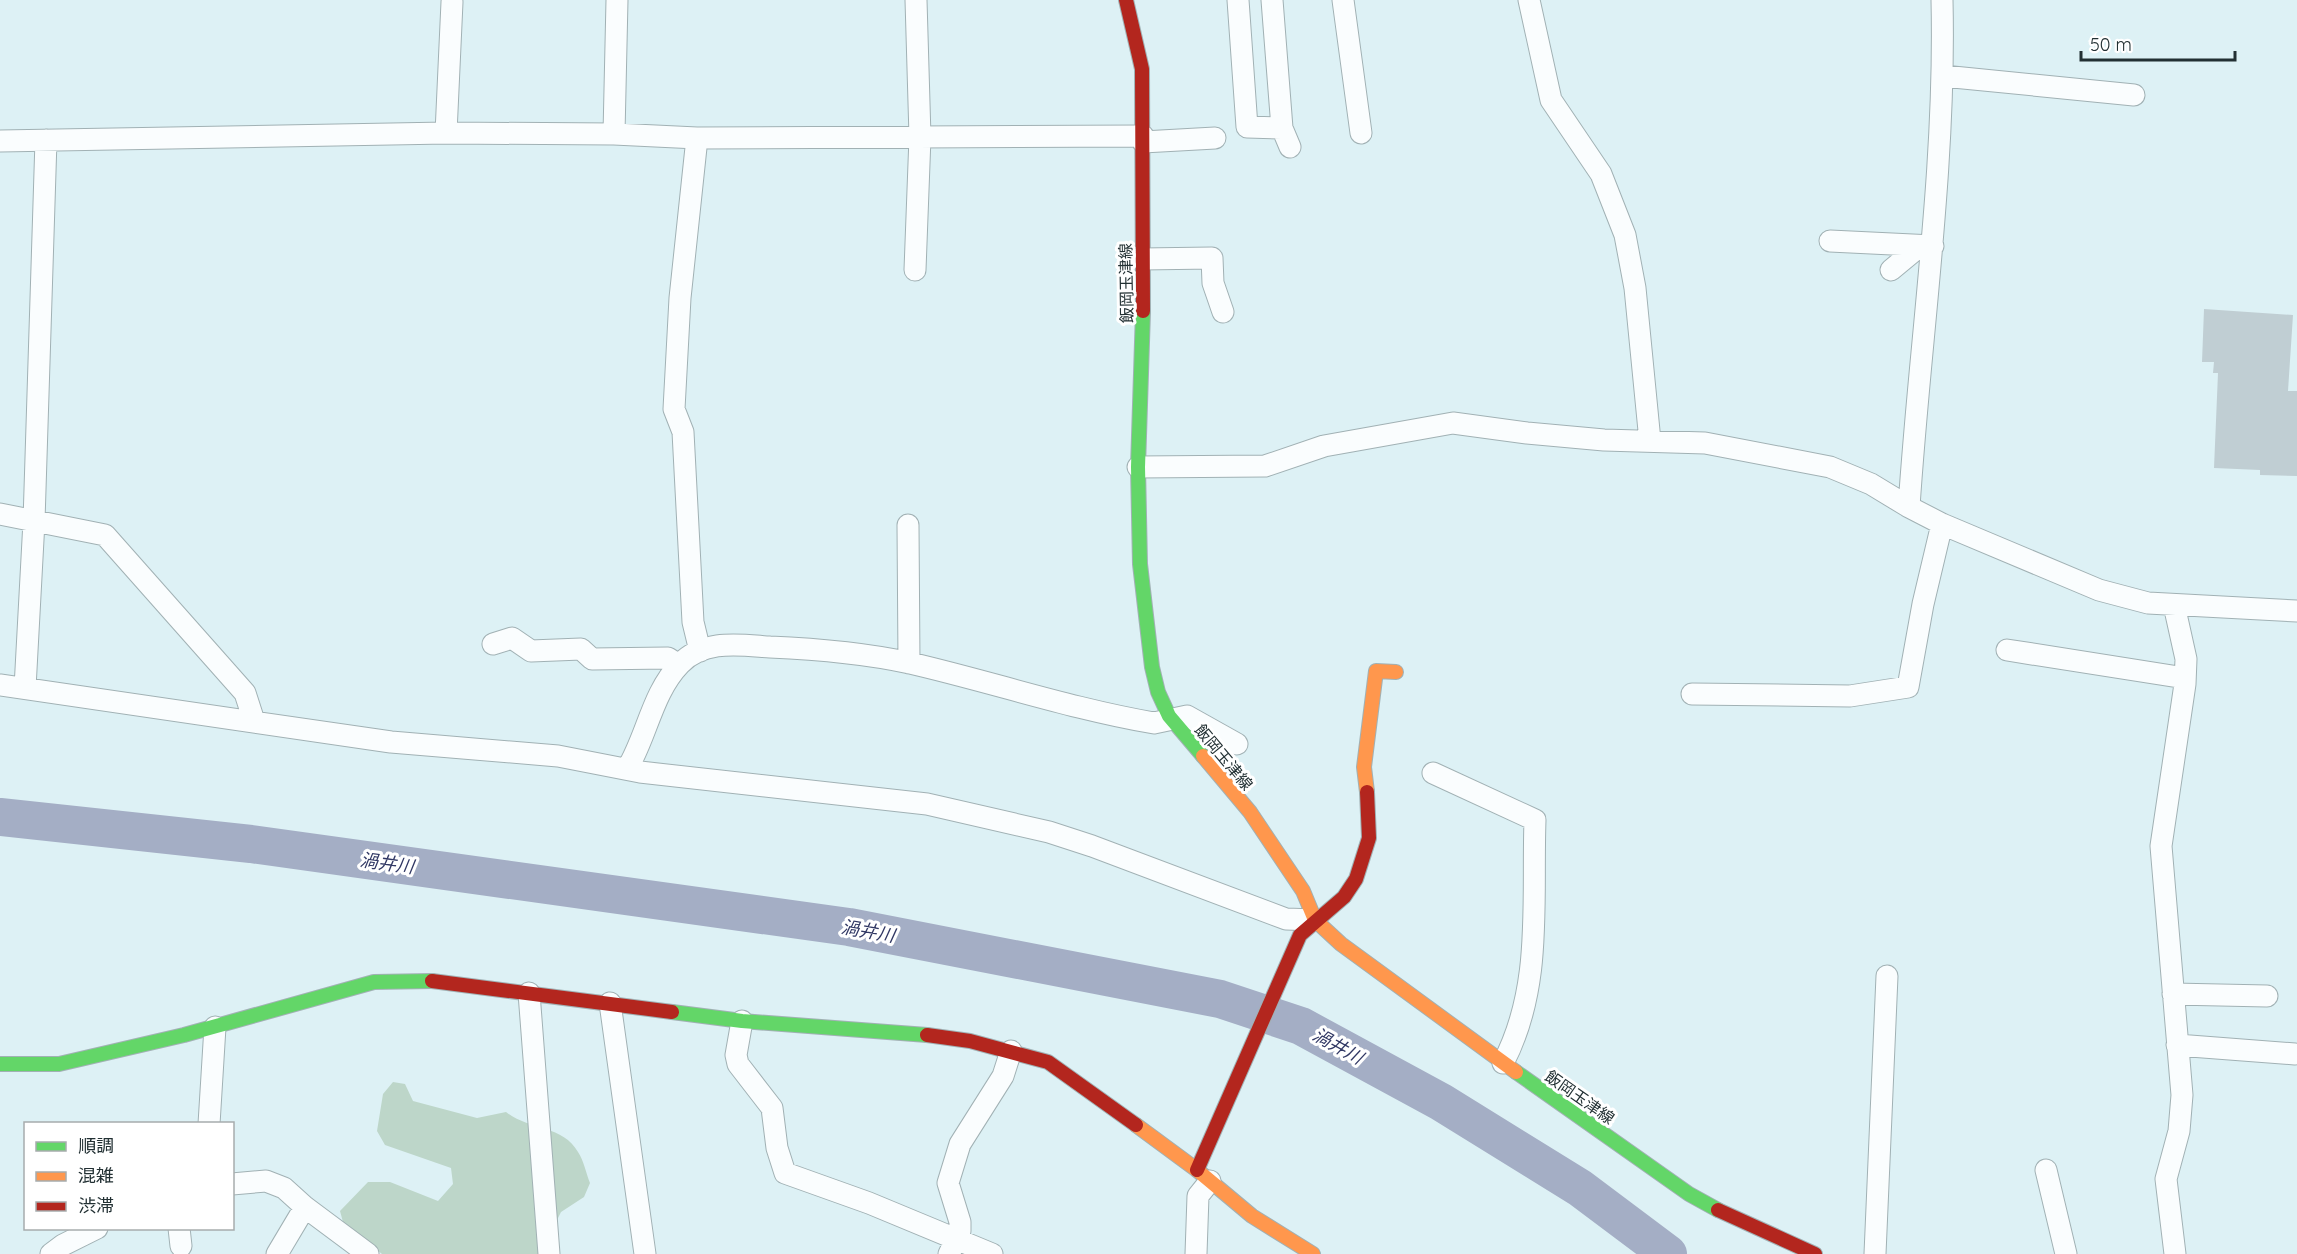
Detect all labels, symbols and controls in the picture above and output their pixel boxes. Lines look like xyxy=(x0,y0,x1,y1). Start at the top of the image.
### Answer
scale bar xyxy=(2081,24,2236,62)
text: 50 m xyxy=(2090,33,2132,56)
street label: 飯岡玉津線 xyxy=(1115,243,1137,323)
street label: 飯岡玉津線 xyxy=(1191,720,1257,794)
water label: 渦井川 xyxy=(359,848,417,878)
water label: 渦井川 xyxy=(839,915,899,947)
water label: 渦井川 xyxy=(1309,1023,1369,1070)
street label: 飯岡玉津線 xyxy=(1541,1066,1619,1128)
legend xyxy=(24,1122,234,1230)
text: 順調 xyxy=(78,1134,114,1157)
text: 混雑 xyxy=(78,1164,114,1187)
text: 渋滞 xyxy=(78,1194,114,1217)

